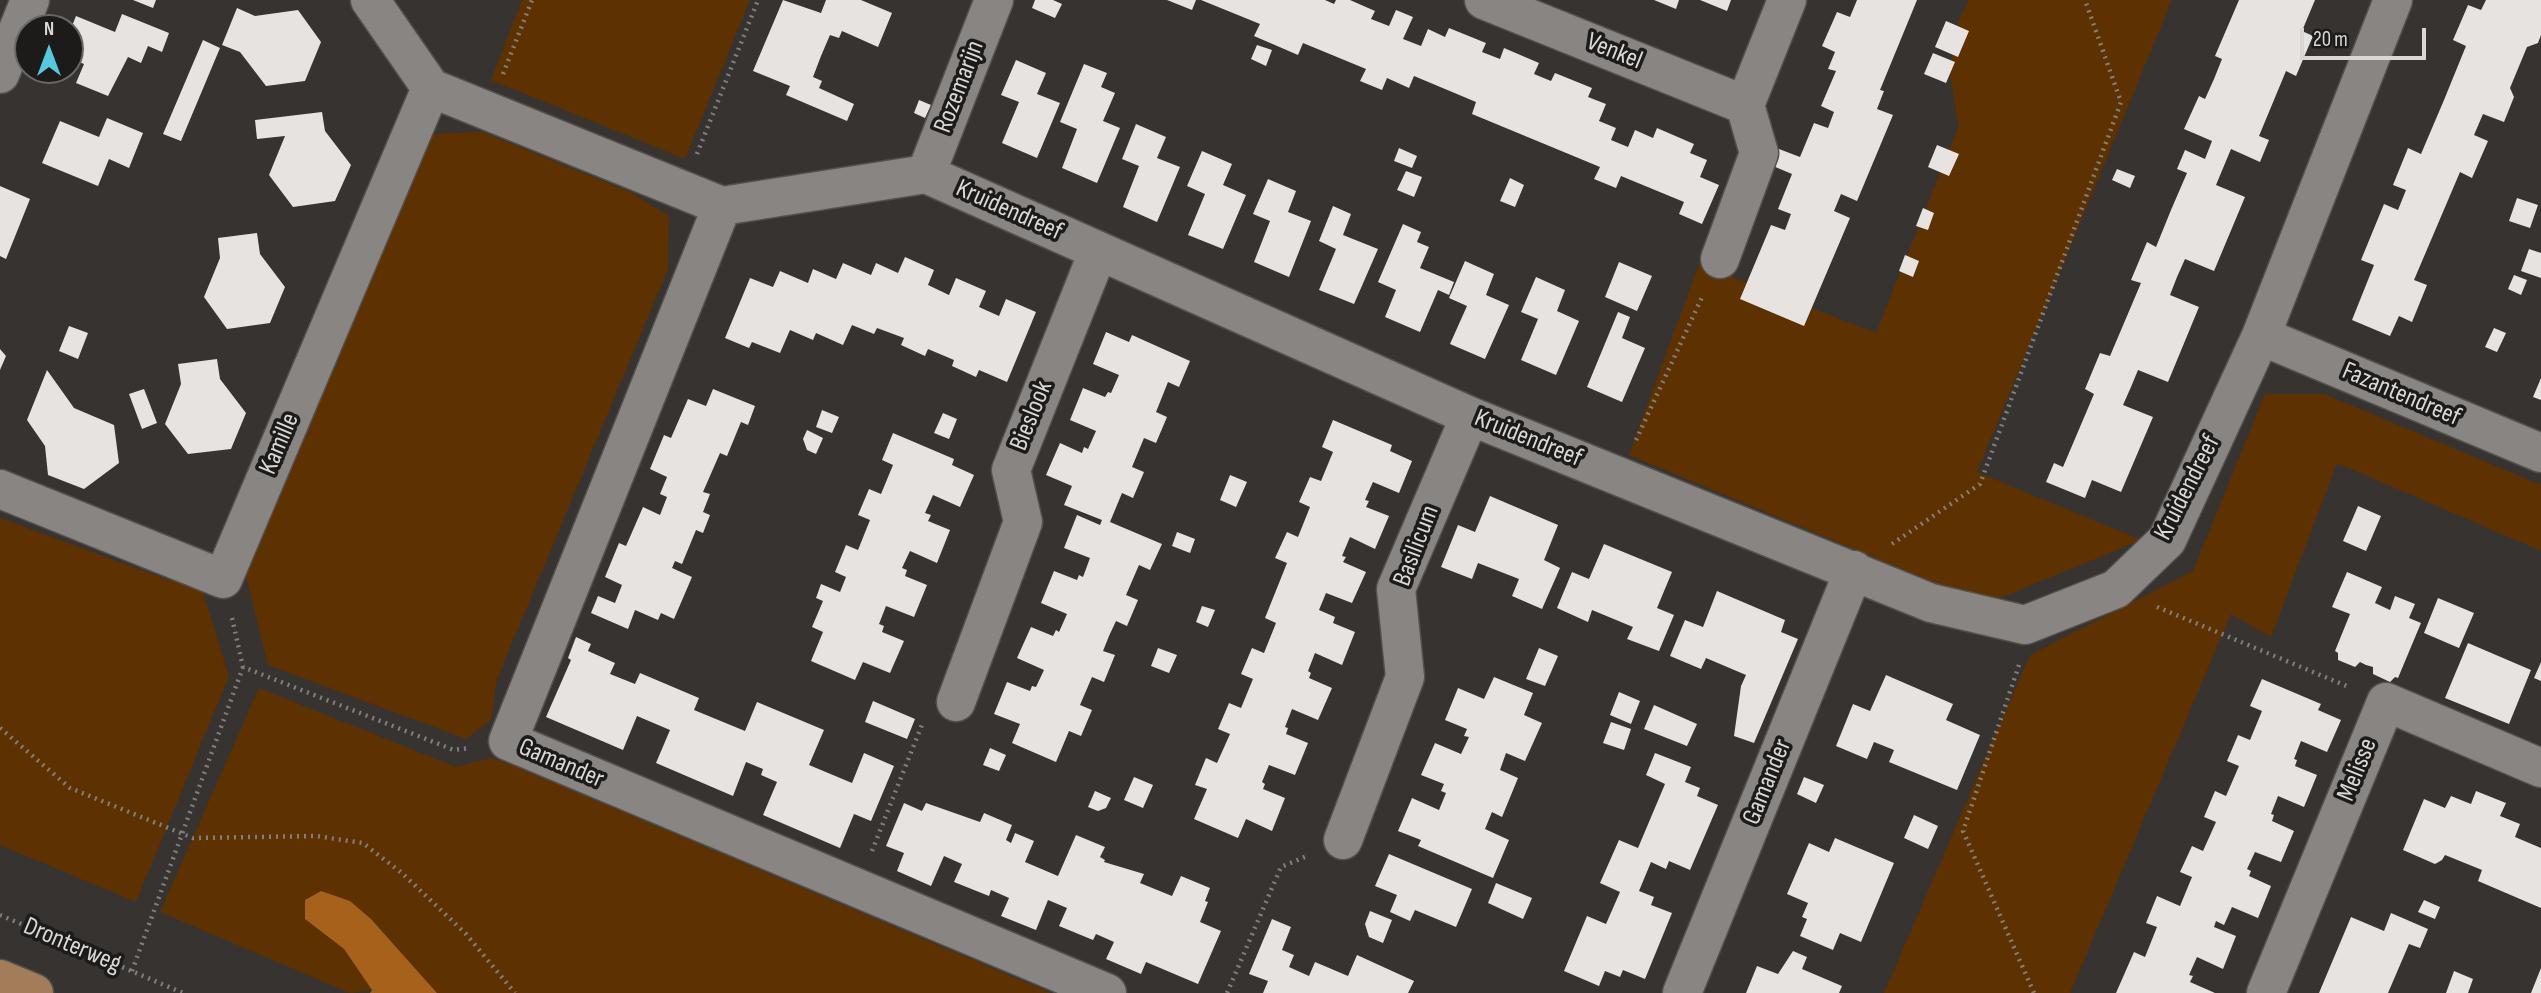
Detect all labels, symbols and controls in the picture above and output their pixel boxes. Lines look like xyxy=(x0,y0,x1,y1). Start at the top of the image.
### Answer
north arrow xyxy=(14,14,84,84)
scale bar xyxy=(2303,14,2429,58)
text: N xyxy=(44,18,54,41)
street label: Venkel xyxy=(1582,27,1646,77)
text: 20 m xyxy=(2313,27,2348,52)
street label: Rozemarijn xyxy=(928,36,992,138)
street label: Kruidendreef xyxy=(951,174,1067,248)
street label: Fazantendreef xyxy=(2337,356,2465,434)
street label: Bieslook xyxy=(1004,377,1060,455)
street label: Kruidendreef xyxy=(1470,403,1586,475)
street label: Kamille xyxy=(253,409,307,479)
street label: Kruidendreef xyxy=(2148,430,2228,546)
street label: Basilicum xyxy=(1387,501,1447,591)
street label: Gamander xyxy=(514,732,608,796)
street label: Melisse xyxy=(2331,734,2385,806)
street label: Gamander xyxy=(1737,735,1799,829)
street label: Dronterweg xyxy=(18,911,126,981)

